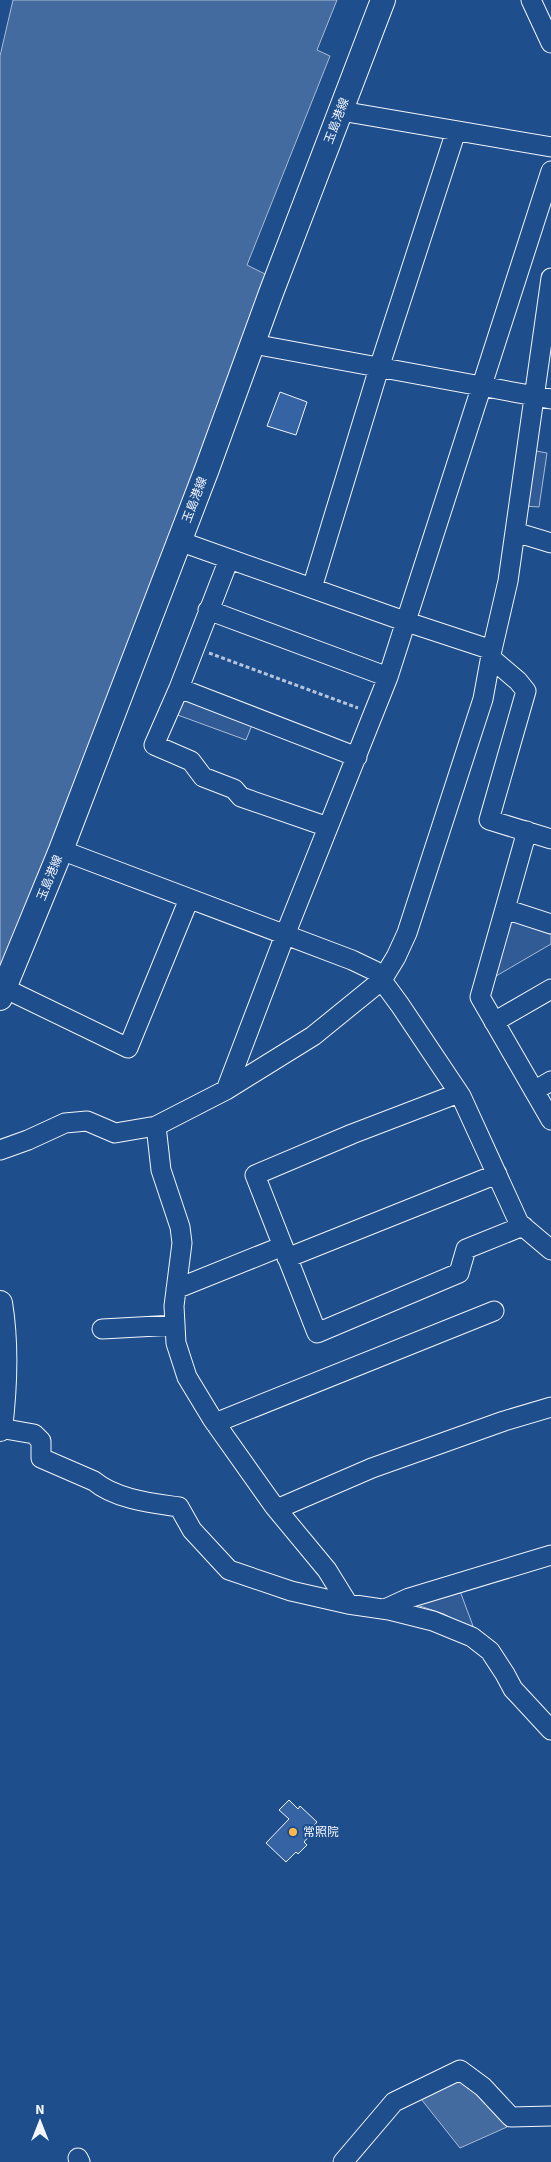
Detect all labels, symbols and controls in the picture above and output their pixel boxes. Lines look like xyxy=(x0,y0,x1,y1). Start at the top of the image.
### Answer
street label: 玉島港線 xyxy=(320,96,354,146)
street label: 玉島港線 xyxy=(178,475,212,525)
street label: 玉島港線 xyxy=(33,853,67,903)
place label: 常照院 xyxy=(303,1824,339,1841)
marker: 常照院 xyxy=(287,1826,299,1838)
north arrow xyxy=(15,2097,65,2147)
text: N xyxy=(35,2100,45,2120)

